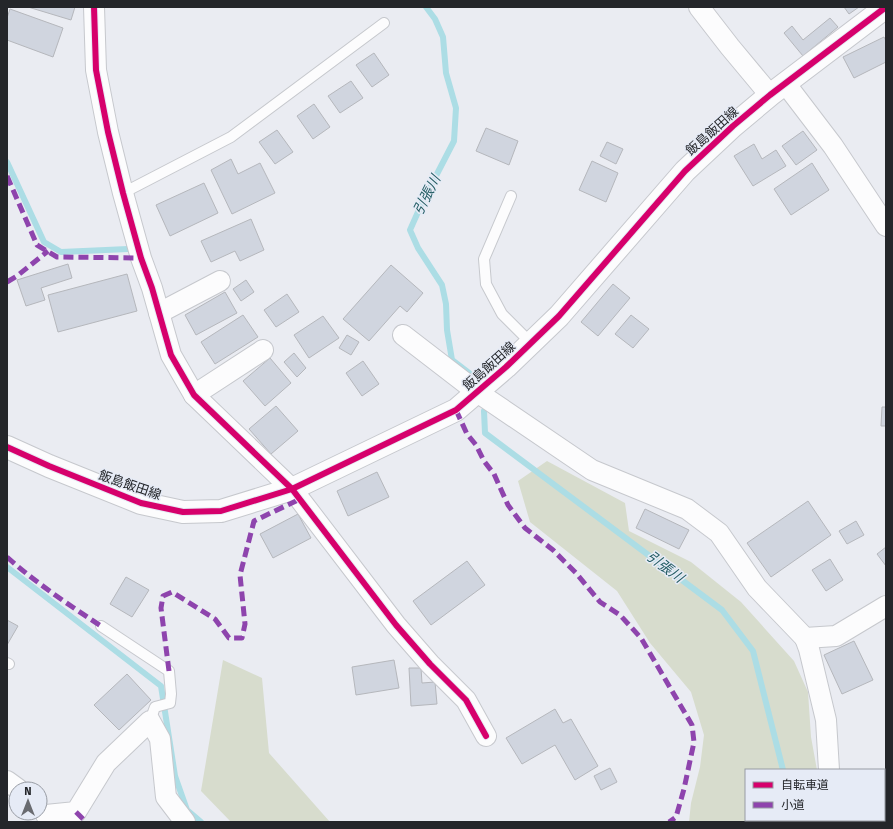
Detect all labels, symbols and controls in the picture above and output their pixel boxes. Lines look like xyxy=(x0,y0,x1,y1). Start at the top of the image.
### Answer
street label: 飯島飯田線 xyxy=(683,104,741,158)
water label: 引張川 xyxy=(410,171,445,218)
street label: 飯島飯田線 xyxy=(460,339,518,393)
street label: 飯島飯田線 xyxy=(97,467,163,503)
water label: 引張川 xyxy=(643,548,688,588)
legend xyxy=(745,769,885,821)
text: 自転車道 xyxy=(781,778,829,792)
north arrow xyxy=(8,781,48,821)
text: N xyxy=(24,785,32,798)
text: 小道 xyxy=(781,798,805,812)

